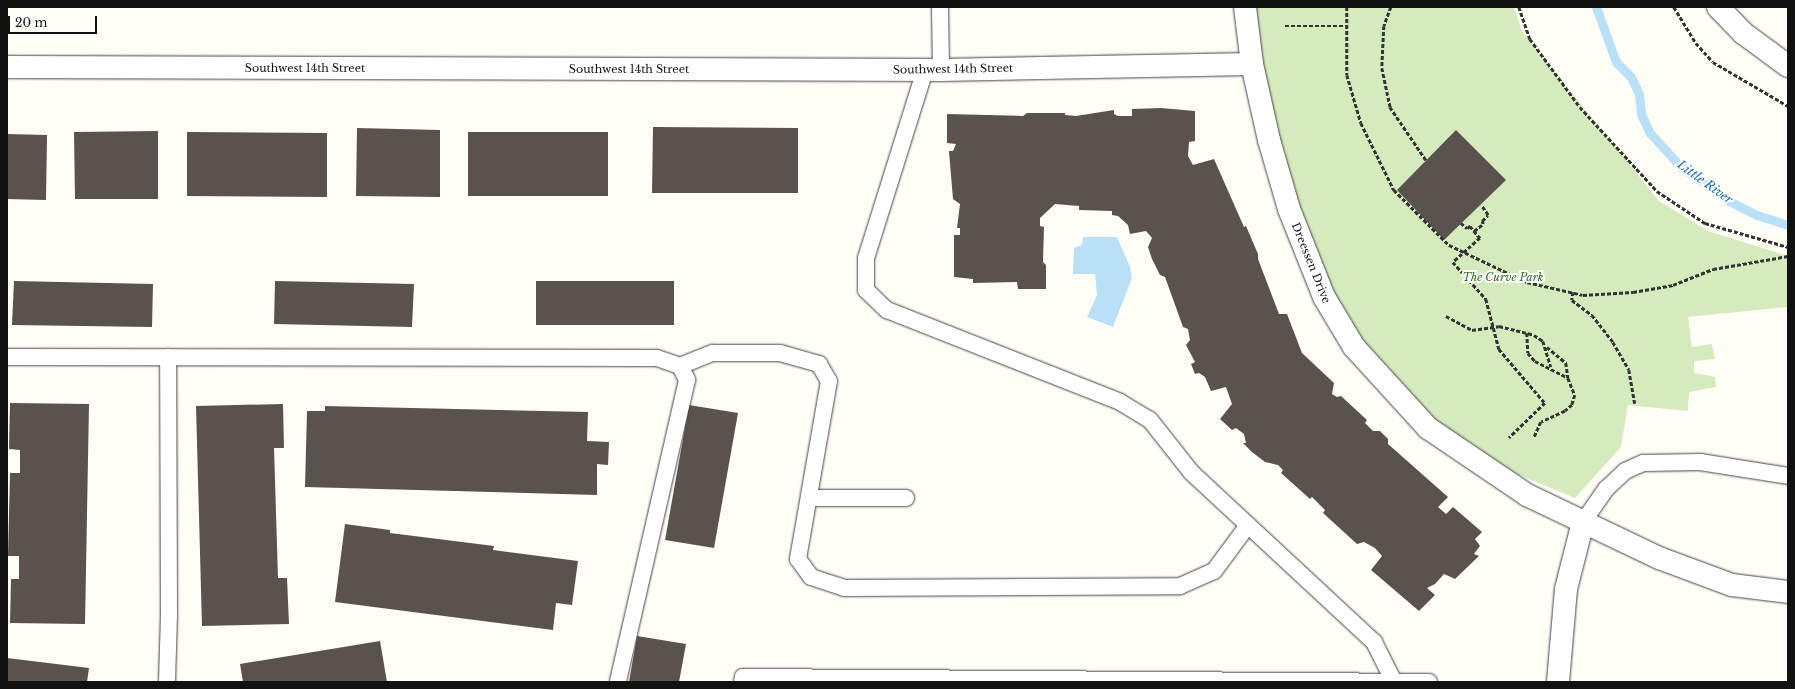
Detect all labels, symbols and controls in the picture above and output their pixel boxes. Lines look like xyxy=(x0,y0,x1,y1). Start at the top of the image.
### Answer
scale bar xyxy=(10,8,99,34)
text: 20 m xyxy=(15,15,47,30)
street label: Southwest 14th Street xyxy=(245,61,365,75)
street label: Southwest 14th Street xyxy=(893,61,1013,77)
street label: Southwest 14th Street xyxy=(569,62,689,76)
water label: Little River xyxy=(1675,157,1735,207)
street label: Dreessen Drive xyxy=(1289,221,1333,305)
park label: The Curve Park xyxy=(1463,270,1543,284)

